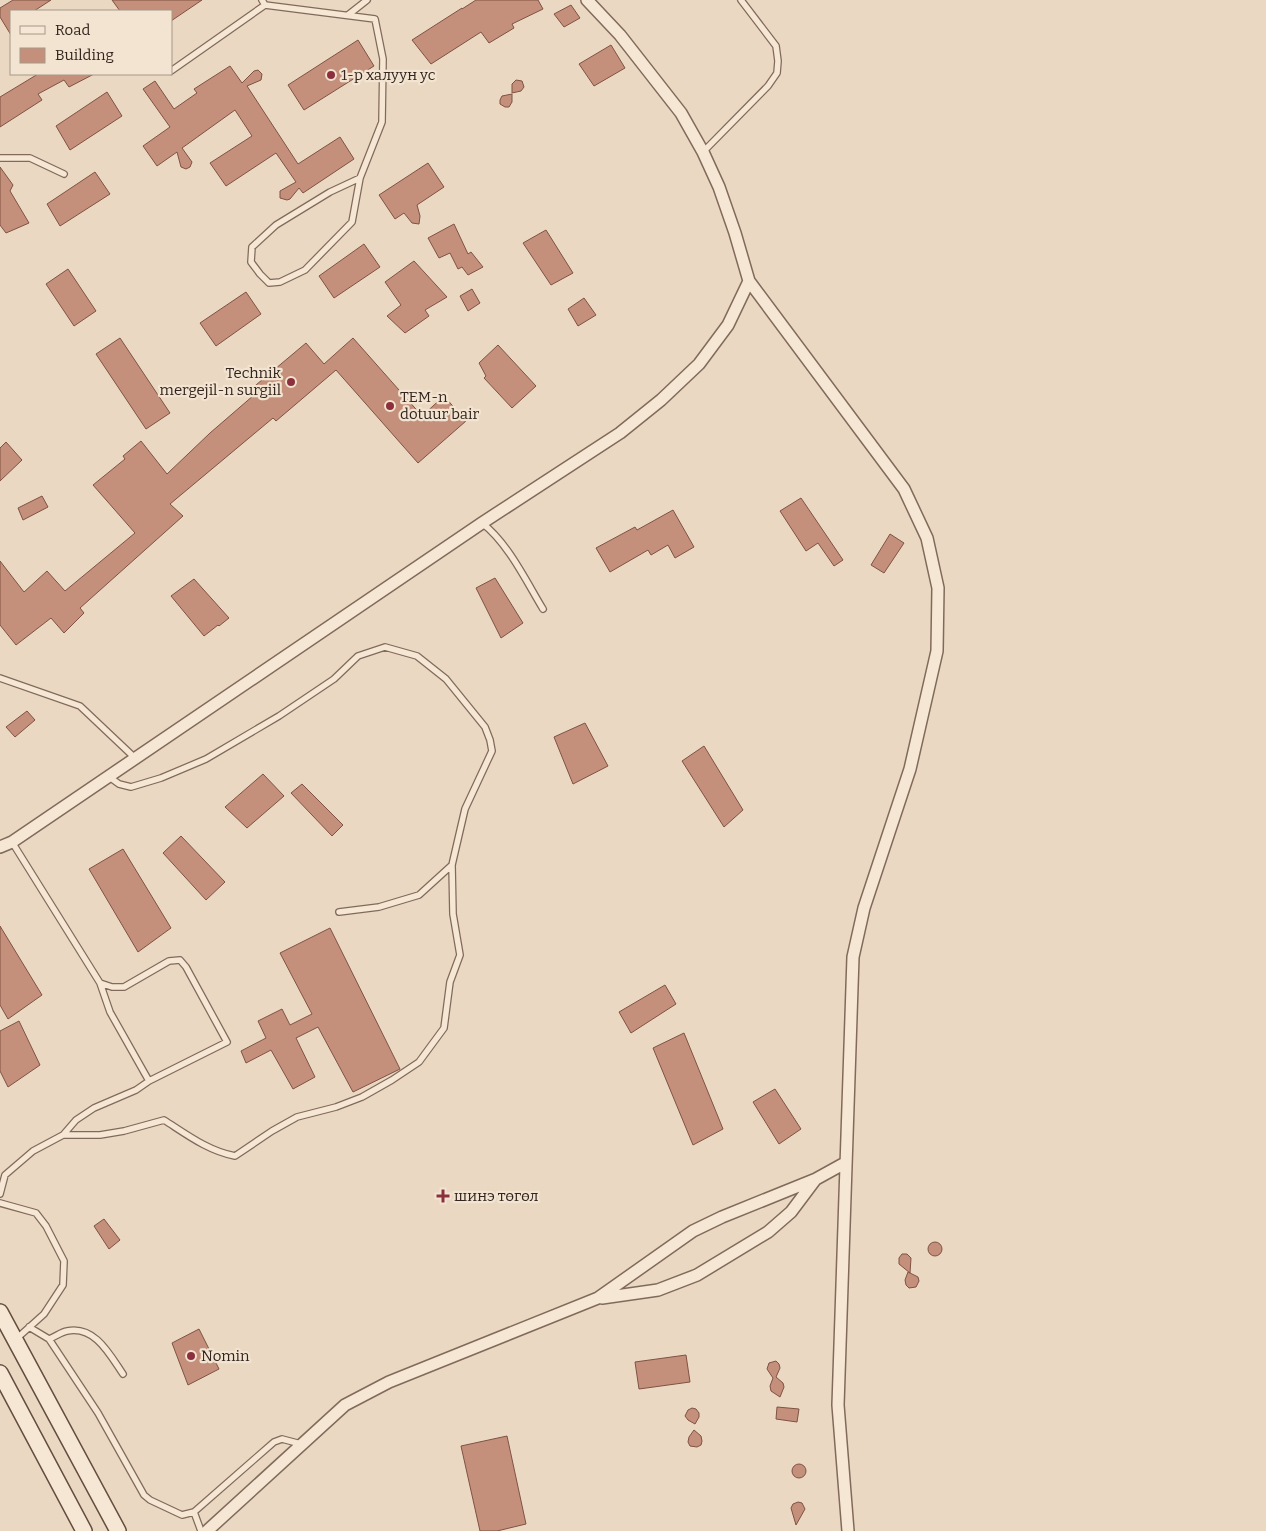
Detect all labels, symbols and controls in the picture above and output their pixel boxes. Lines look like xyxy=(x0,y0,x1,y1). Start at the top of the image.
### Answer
legend xyxy=(10,10,172,75)
text: Road xyxy=(55,21,90,39)
text: Building xyxy=(55,46,114,64)
place label: 1-р халуун ус xyxy=(341,66,436,84)
marker: 1-р халуун ус xyxy=(325,69,337,81)
place label: Technik mergejil-n surgiil xyxy=(160,364,281,399)
marker: Technik mergejil-n surgiil xyxy=(285,376,297,388)
place label: TEM-n dotuur bair xyxy=(400,388,480,423)
marker: TEM-n dotuur bair xyxy=(384,400,396,412)
place label: шинэ төгөл xyxy=(454,1187,539,1205)
marker: шинэ төгөл xyxy=(436,1189,450,1203)
place label: Nomin xyxy=(201,1347,250,1365)
marker: Nomin xyxy=(185,1350,197,1362)

